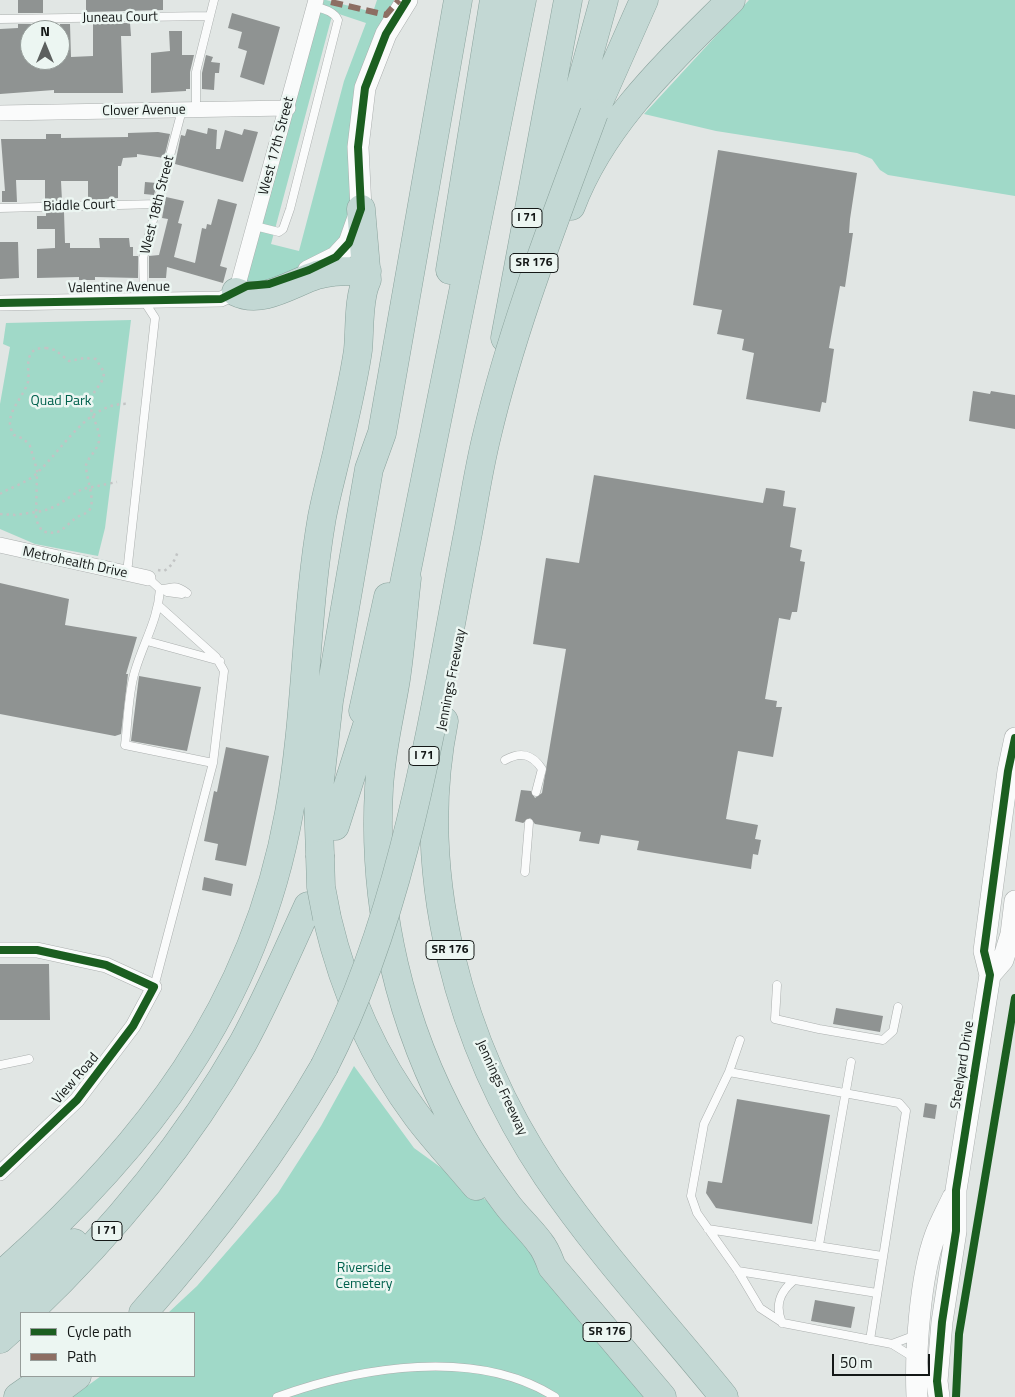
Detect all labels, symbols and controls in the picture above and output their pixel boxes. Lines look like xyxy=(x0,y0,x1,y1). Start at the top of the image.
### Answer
street label: Juneau Court xyxy=(82,9,158,27)
north arrow xyxy=(20,20,70,70)
text: N xyxy=(40,20,50,41)
street label: West 17th Street xyxy=(256,95,298,197)
street label: Clover Avenue xyxy=(102,102,186,120)
street label: West 18th Street xyxy=(138,154,178,256)
street label: Biddle Court xyxy=(43,196,115,216)
road number: I 71 xyxy=(512,208,542,228)
road number: SR 176 xyxy=(510,254,558,272)
street label: Valentine Avenue xyxy=(68,279,170,297)
park label: Quad Park xyxy=(31,394,91,410)
street label: Metrohealth Drive xyxy=(21,544,129,582)
street label: Jennings Freeway xyxy=(434,628,470,732)
road number: I 71 xyxy=(409,746,439,766)
road number: SR 176 xyxy=(426,940,474,960)
street label: Steelyard Drive xyxy=(948,1020,978,1110)
street label: Jennings Freeway xyxy=(471,1038,531,1138)
street label: View Road xyxy=(49,1050,103,1108)
road number: I 71 xyxy=(92,1222,122,1240)
park label: Riverside Cemetery xyxy=(336,1261,392,1294)
legend xyxy=(20,1312,195,1377)
text: Cycle path xyxy=(67,1320,132,1343)
road number: SR 176 xyxy=(583,1322,631,1341)
scale bar xyxy=(835,1344,932,1376)
text: Path xyxy=(67,1345,97,1368)
text: 50 m xyxy=(840,1351,873,1374)

